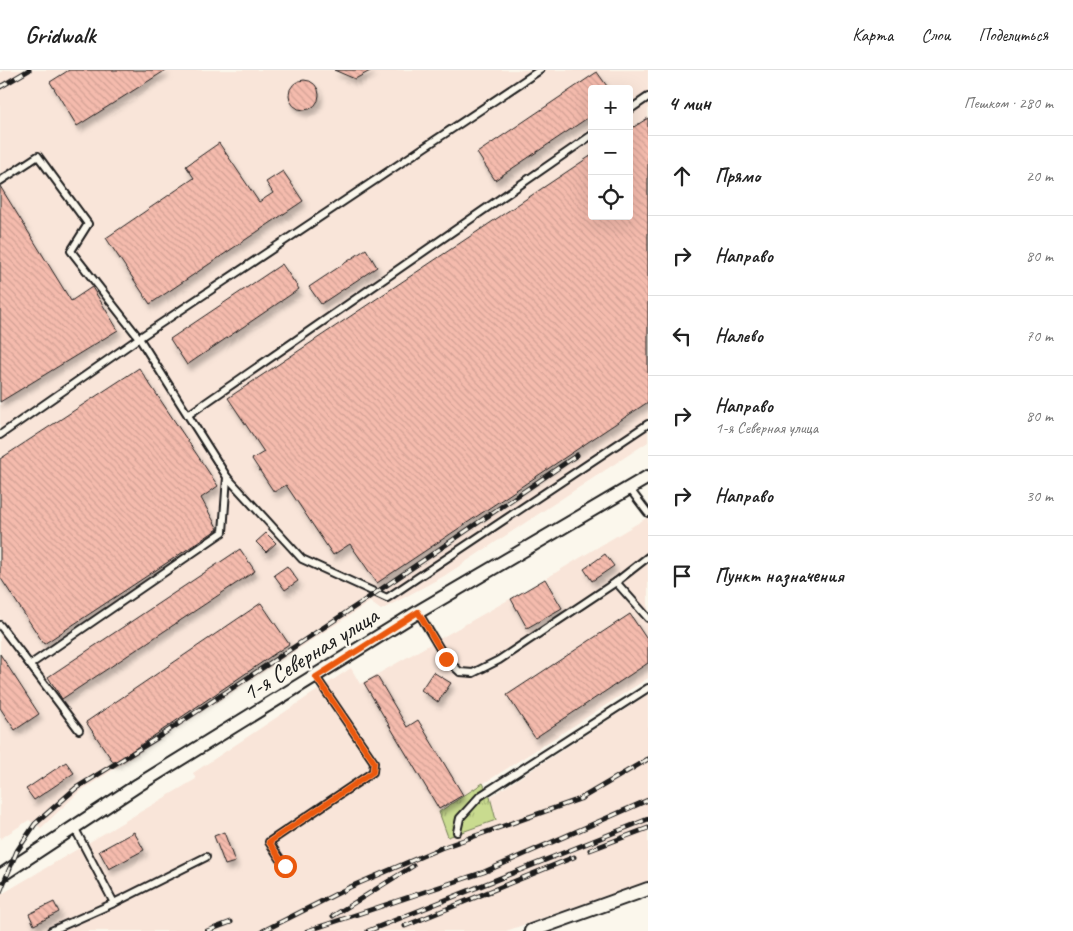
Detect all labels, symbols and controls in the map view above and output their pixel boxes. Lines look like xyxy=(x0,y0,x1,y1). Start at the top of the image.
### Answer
text: Gridwalk xyxy=(25,20,95,50)
text: Карта xyxy=(852,24,893,46)
text: Слои xyxy=(921,24,950,46)
text: Поделиться xyxy=(978,24,1048,46)
map controls xyxy=(588,85,633,220)
button: + xyxy=(588,85,633,130)
text: 4 мин xyxy=(668,90,711,116)
text: Пешком · 280 m xyxy=(964,93,1053,113)
button: − xyxy=(588,130,633,175)
icon: ahead xyxy=(668,162,696,190)
text: Прямо xyxy=(715,164,760,188)
text: 20 m xyxy=(1026,166,1053,186)
button: locate xyxy=(588,175,633,220)
icon: right xyxy=(668,242,696,270)
text: Направо xyxy=(715,244,773,268)
text: 80 m xyxy=(1026,246,1053,266)
icon: left xyxy=(668,322,696,350)
text: Налево xyxy=(715,324,763,348)
text: 70 m xyxy=(1026,326,1053,346)
text: Направо xyxy=(715,394,773,418)
icon: right xyxy=(668,402,696,430)
text: 80 m xyxy=(1026,406,1053,426)
text: 1-я Северная улица xyxy=(715,418,818,438)
icon: right xyxy=(668,482,696,510)
text: Направо xyxy=(715,484,773,508)
text: 30 m xyxy=(1026,486,1053,506)
icon: arrive xyxy=(668,562,696,590)
text: Пункт назначения xyxy=(715,564,844,588)
street label: 1-я Северная улица xyxy=(236,600,385,708)
route end xyxy=(435,648,458,671)
route start xyxy=(274,855,297,878)

